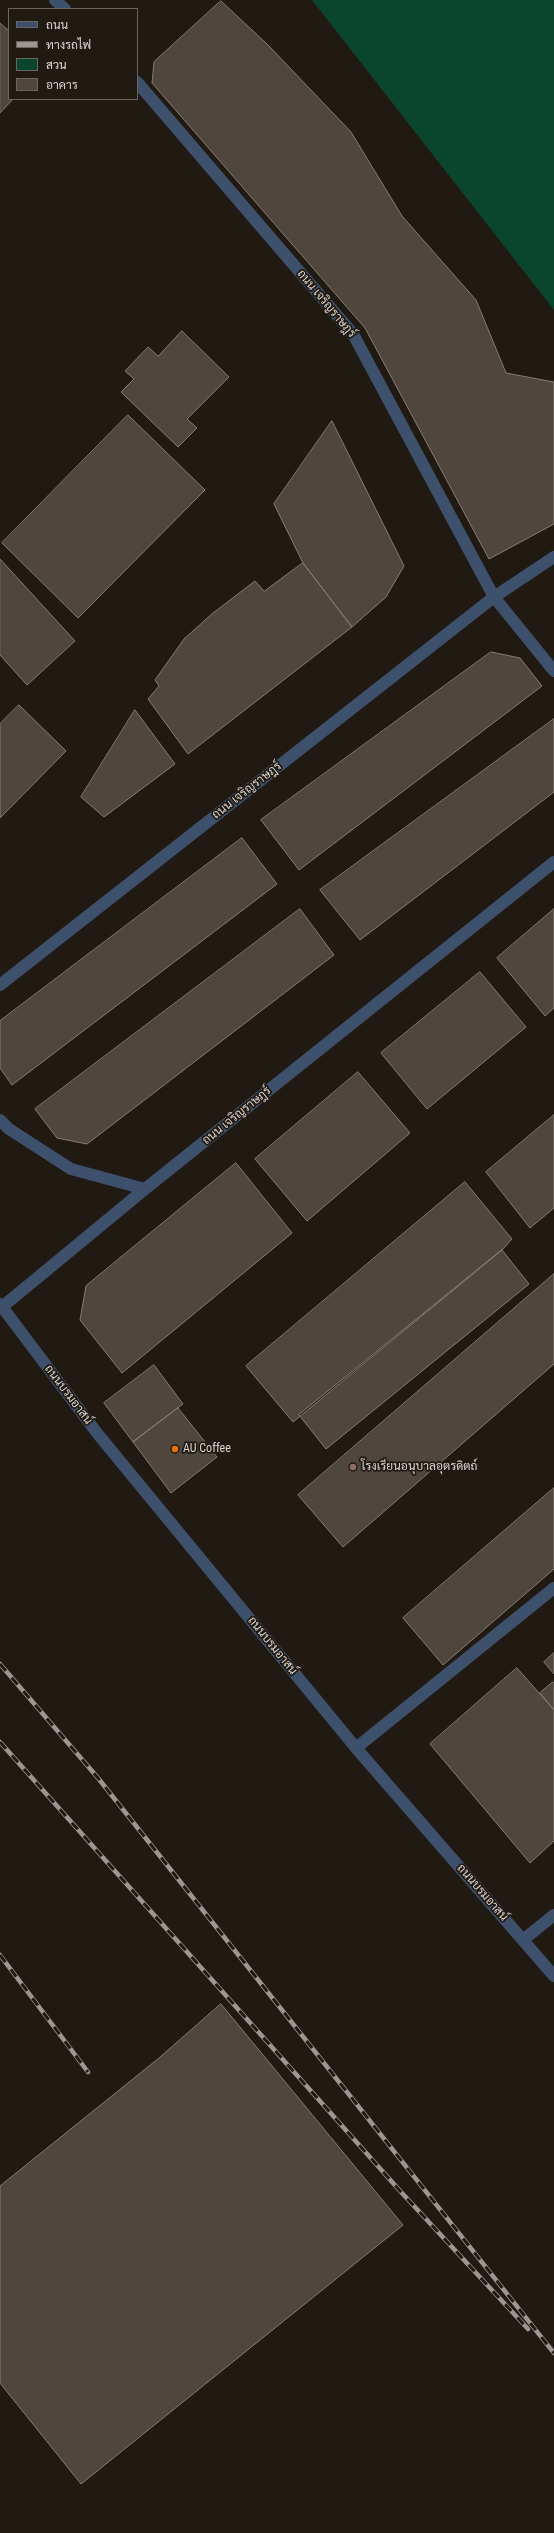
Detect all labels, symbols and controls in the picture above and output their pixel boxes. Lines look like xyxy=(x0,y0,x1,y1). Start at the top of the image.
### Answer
legend xyxy=(8,8,138,100)
text: ถนน xyxy=(46,18,68,32)
text: ทางรถไฟ xyxy=(46,38,91,52)
text: สวน xyxy=(46,58,67,72)
text: อาคาร xyxy=(46,78,78,92)
street label: ถนน เจริญราษฎร์ xyxy=(293,267,359,341)
street label: ถนน เจริญราษฎร์ xyxy=(209,759,285,823)
street label: ถนน เจริญราษฎร์ xyxy=(200,1084,274,1148)
street label: ถนนบรมอาสน์ xyxy=(41,1362,95,1428)
place label: AU Coffee xyxy=(183,1442,231,1456)
marker: AU Coffee xyxy=(170,1444,180,1454)
place label: โรงเรียนอนุบาลอุตรดิตถ์ xyxy=(361,1460,478,1474)
marker: โรงเรียนอนุบาลอุตรดิตถ์ xyxy=(348,1462,358,1472)
street label: ถนนบรมอาสน์ xyxy=(244,1614,300,1678)
street label: ถนนบรมอาสน์ xyxy=(453,1862,511,1924)

